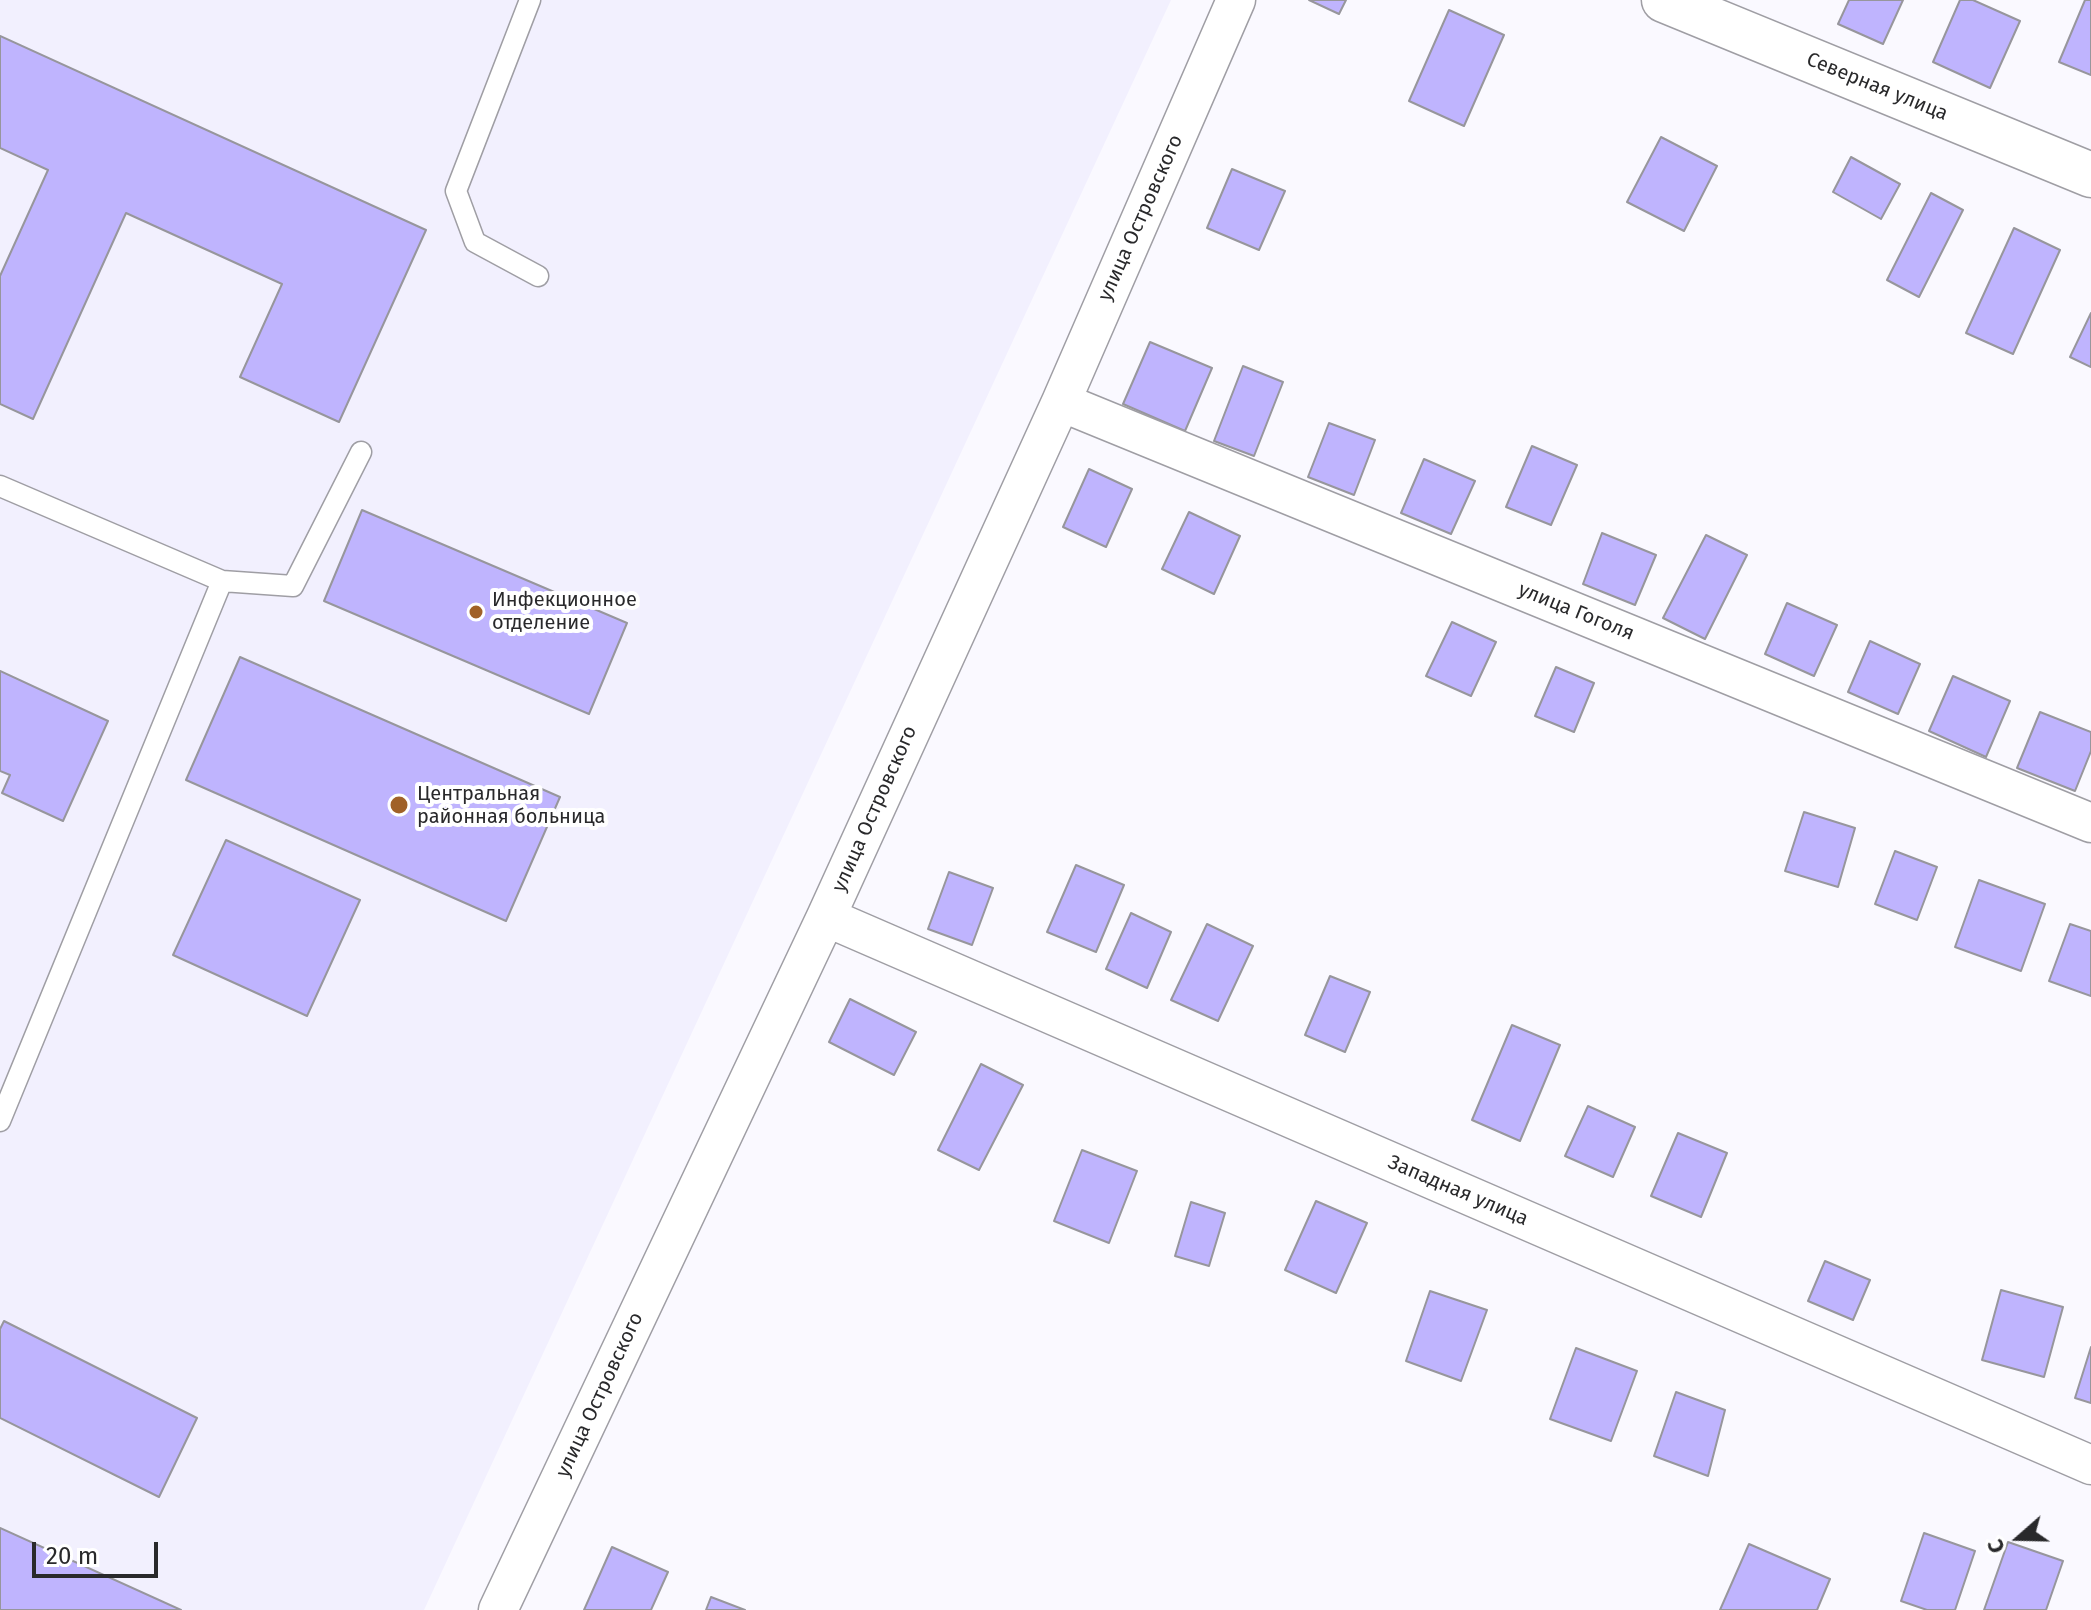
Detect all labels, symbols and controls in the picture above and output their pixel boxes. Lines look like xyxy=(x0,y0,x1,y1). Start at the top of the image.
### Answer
street label: Северная улица xyxy=(1803,48,1951,126)
street label: улица Островского xyxy=(1094,131,1188,305)
street label: улица Гоголя xyxy=(1515,578,1637,646)
place label: Инфекционное отделение xyxy=(492,588,637,635)
marker: Инфекционное отделение xyxy=(467,603,485,621)
street label: улица Островского xyxy=(828,722,922,896)
place label: Центральная районная больница xyxy=(417,782,605,829)
marker: Центральная районная больница xyxy=(388,794,410,816)
street label: Западная улица xyxy=(1384,1151,1532,1231)
street label: улица Островского xyxy=(551,1309,649,1481)
north arrow xyxy=(1979,1498,2059,1578)
scale bar xyxy=(36,1526,162,1576)
text: С xyxy=(1981,1536,2011,1557)
text: 20 m xyxy=(46,1542,98,1570)

